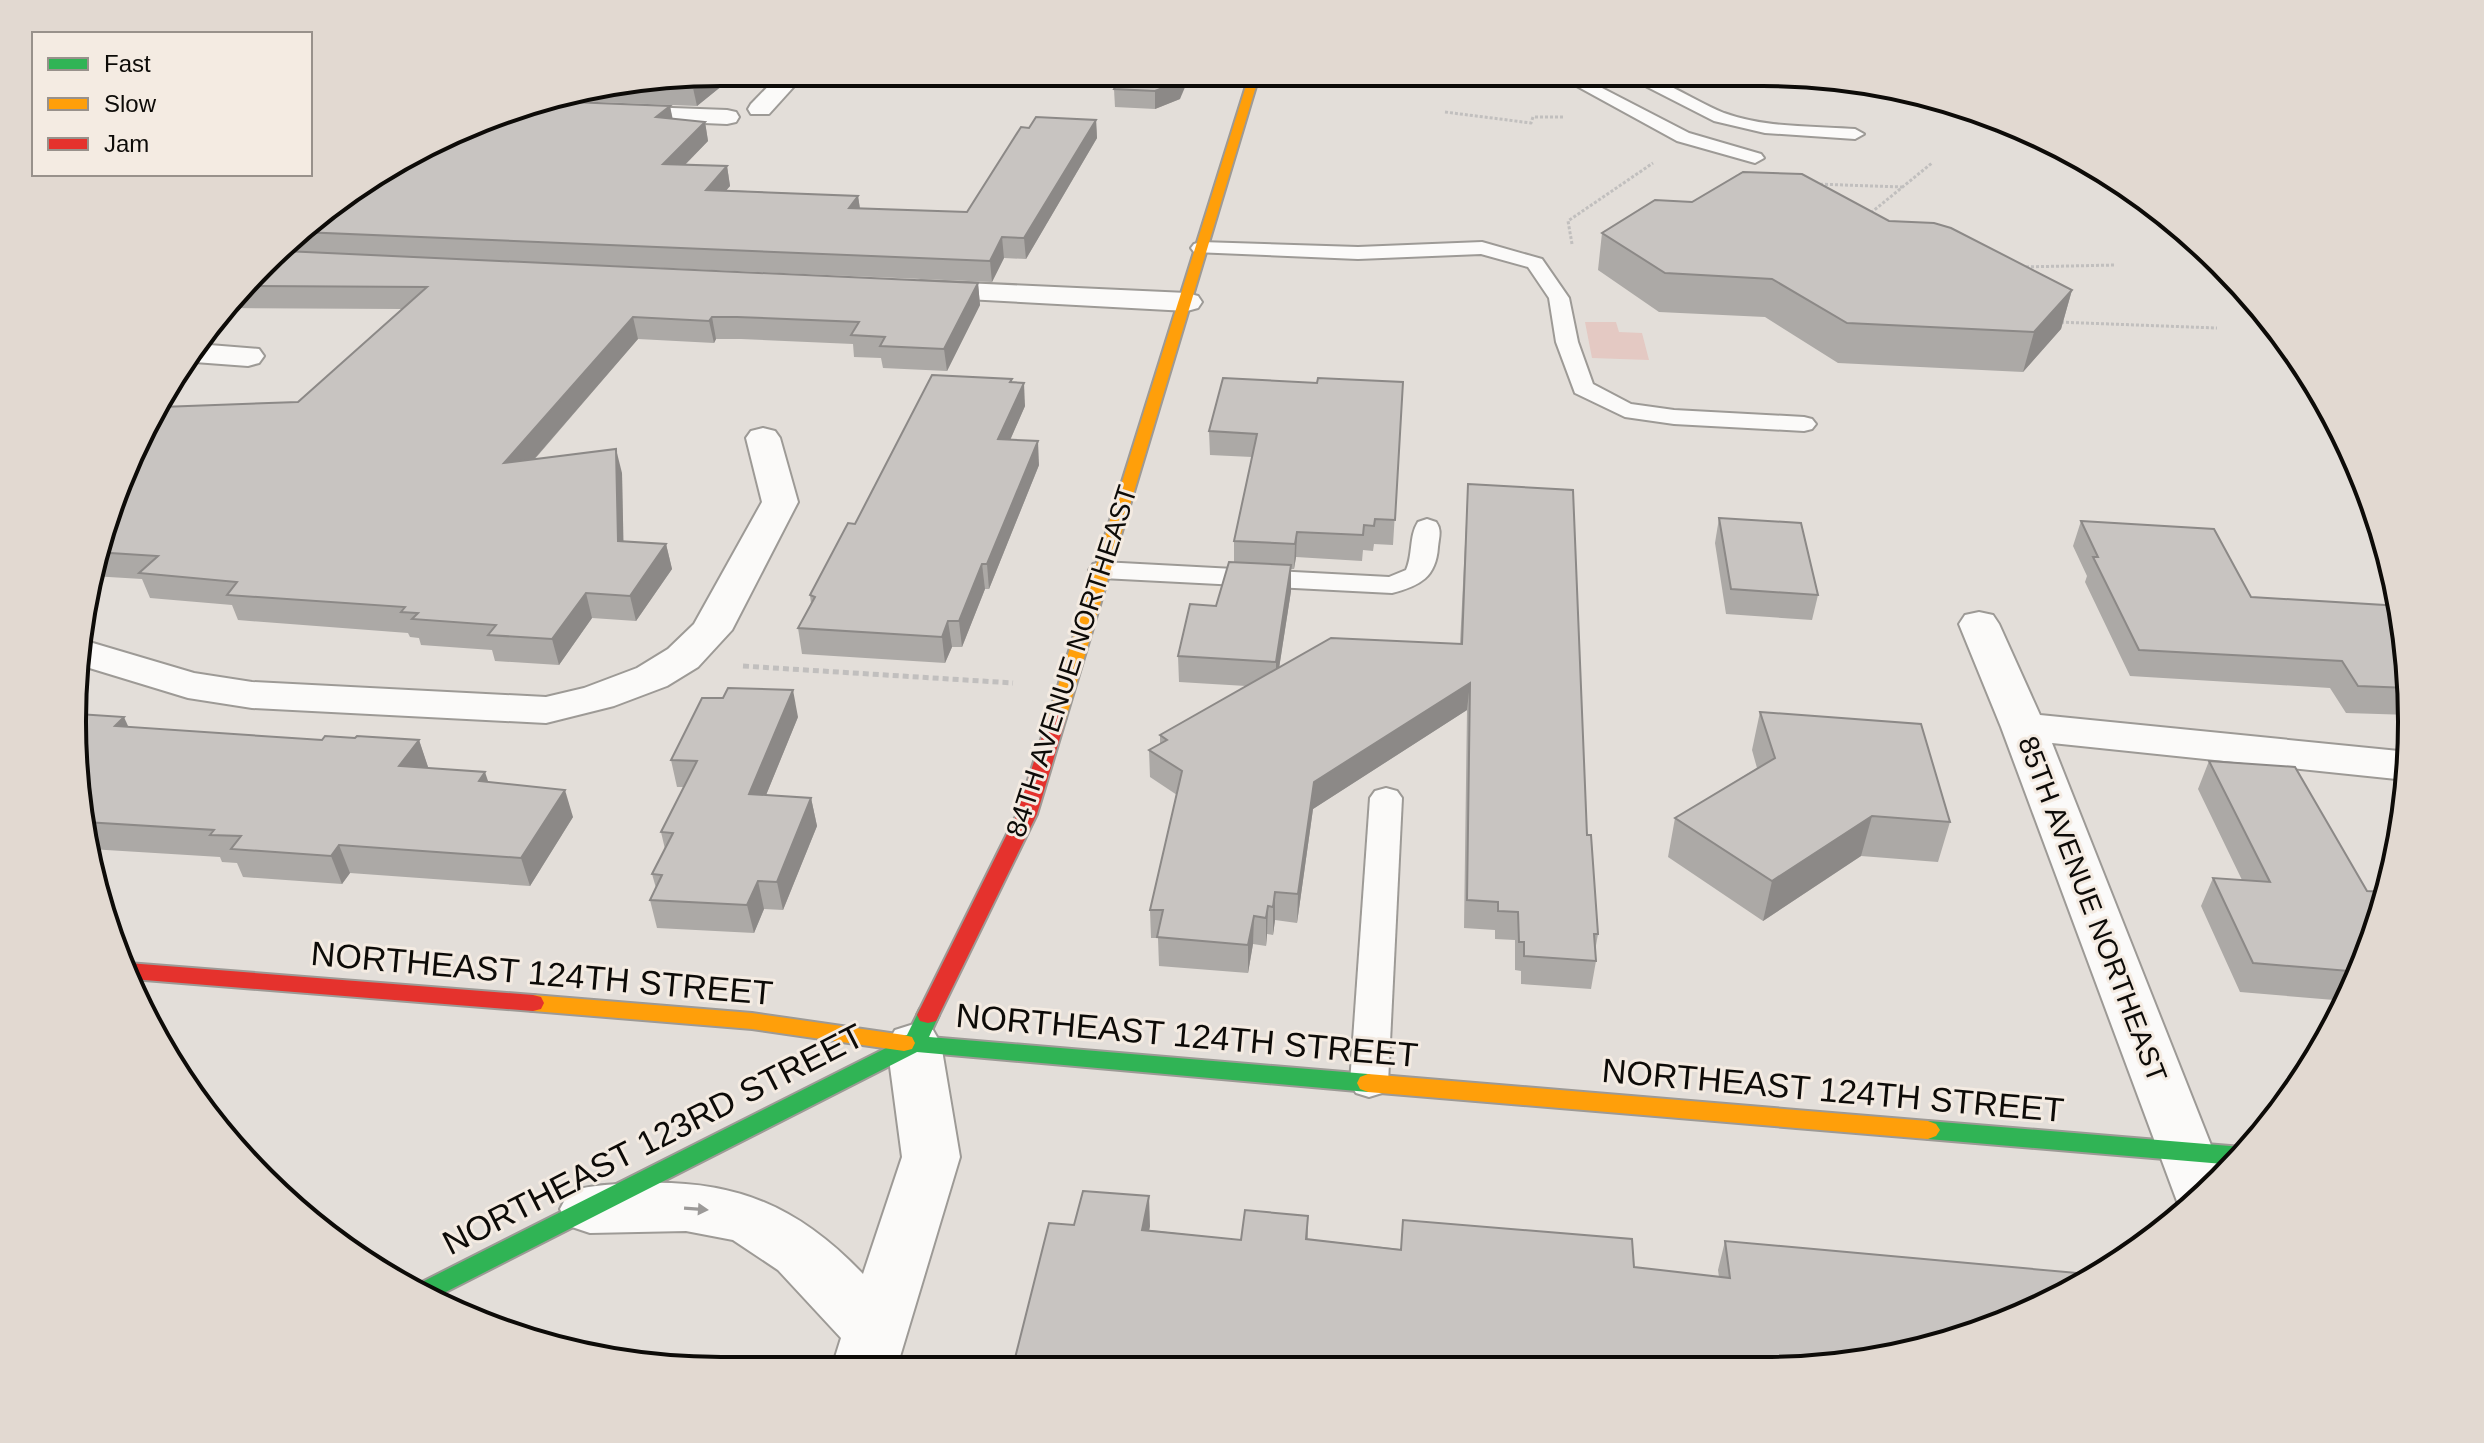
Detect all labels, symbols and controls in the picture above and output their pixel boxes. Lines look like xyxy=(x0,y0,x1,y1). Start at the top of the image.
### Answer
legend xyxy=(32,32,312,176)
text: Fast xyxy=(104,50,151,77)
text: Slow xyxy=(104,90,157,117)
text: Jam xyxy=(104,130,149,157)
street label: 84TH AVENUE NORTHEAST xyxy=(1000,482,1143,841)
street label: 85TH AVENUE NORTHEAST xyxy=(2012,732,2173,1086)
street label: NORTHEAST 124TH STREET xyxy=(309,934,775,1012)
street label: NORTHEAST 124TH STREET xyxy=(954,996,1420,1074)
street label: NORTHEAST 123RD STREET xyxy=(436,1016,870,1262)
street label: NORTHEAST 124TH STREET xyxy=(1600,1051,2066,1129)
one-way arrow xyxy=(683,1203,708,1216)

